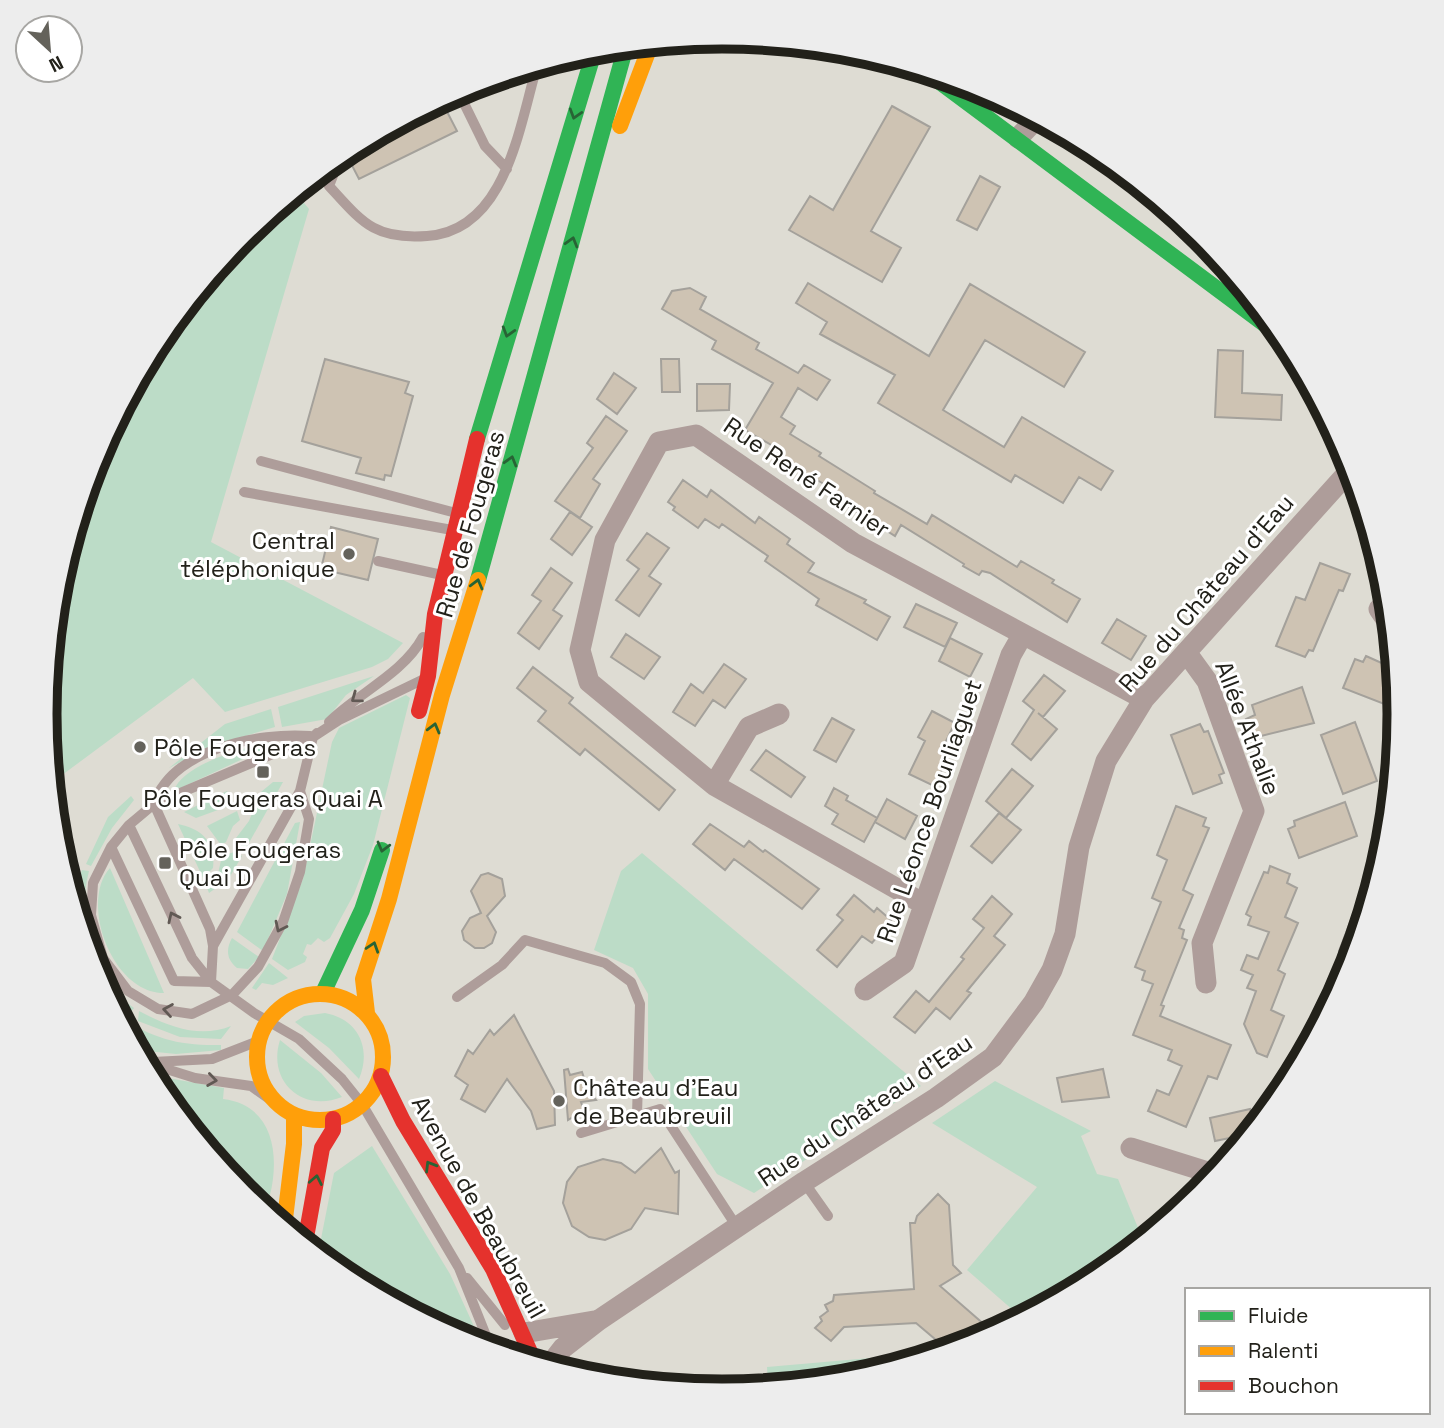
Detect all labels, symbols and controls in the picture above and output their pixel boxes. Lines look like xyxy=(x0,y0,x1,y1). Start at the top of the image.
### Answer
north arrow xyxy=(14,14,84,84)
text: N xyxy=(45,50,67,78)
one-way arrow xyxy=(569,108,584,120)
one-way arrow xyxy=(563,236,578,248)
one-way arrow xyxy=(502,326,517,338)
street label: Rue René Farnier xyxy=(718,410,896,544)
street label: Rue de Fougeras xyxy=(429,427,511,621)
one-way arrow xyxy=(502,456,517,468)
street label: Rue du Château d'Eau xyxy=(1112,488,1300,698)
place label: Central téléphonique xyxy=(180,525,335,584)
marker: Central téléphonique xyxy=(341,546,357,562)
one-way arrow xyxy=(468,578,483,590)
street label: Allée Athalie xyxy=(1208,656,1288,800)
street label: Rue Léonce Bourliaguet xyxy=(869,675,989,947)
one-way arrow xyxy=(351,689,364,702)
one-way arrow xyxy=(426,722,440,734)
place label: Pôle Fougeras xyxy=(154,732,316,763)
marker: Pôle Fougeras xyxy=(132,739,148,755)
marker: Pôle Fougeras Quai A xyxy=(255,764,271,780)
place label: Pôle Fougeras Quai A xyxy=(143,783,383,814)
place label: Pôle Fougeras Quai D xyxy=(179,834,341,893)
one-way arrow xyxy=(377,841,391,853)
marker: Pôle Fougeras Quai D xyxy=(157,855,173,871)
one-way arrow xyxy=(167,912,181,924)
one-way arrow xyxy=(274,920,288,932)
one-way arrow xyxy=(365,941,380,953)
one-way arrow xyxy=(162,1003,174,1018)
street label: Rue du Château d'Eau xyxy=(752,1027,978,1193)
one-way arrow xyxy=(206,1072,218,1087)
place label: Château d'Eau de Beaubreuil xyxy=(573,1072,739,1131)
street label: Avenue de Beaubreuil xyxy=(405,1090,553,1324)
marker: Château d'Eau de Beaubreuil xyxy=(551,1093,567,1109)
one-way arrow xyxy=(426,1161,439,1174)
one-way arrow xyxy=(308,1174,323,1186)
legend xyxy=(1185,1288,1430,1414)
text: Fluide xyxy=(1248,1302,1308,1329)
text: Ralenti xyxy=(1248,1337,1318,1364)
text: Bouchon xyxy=(1248,1372,1339,1399)

